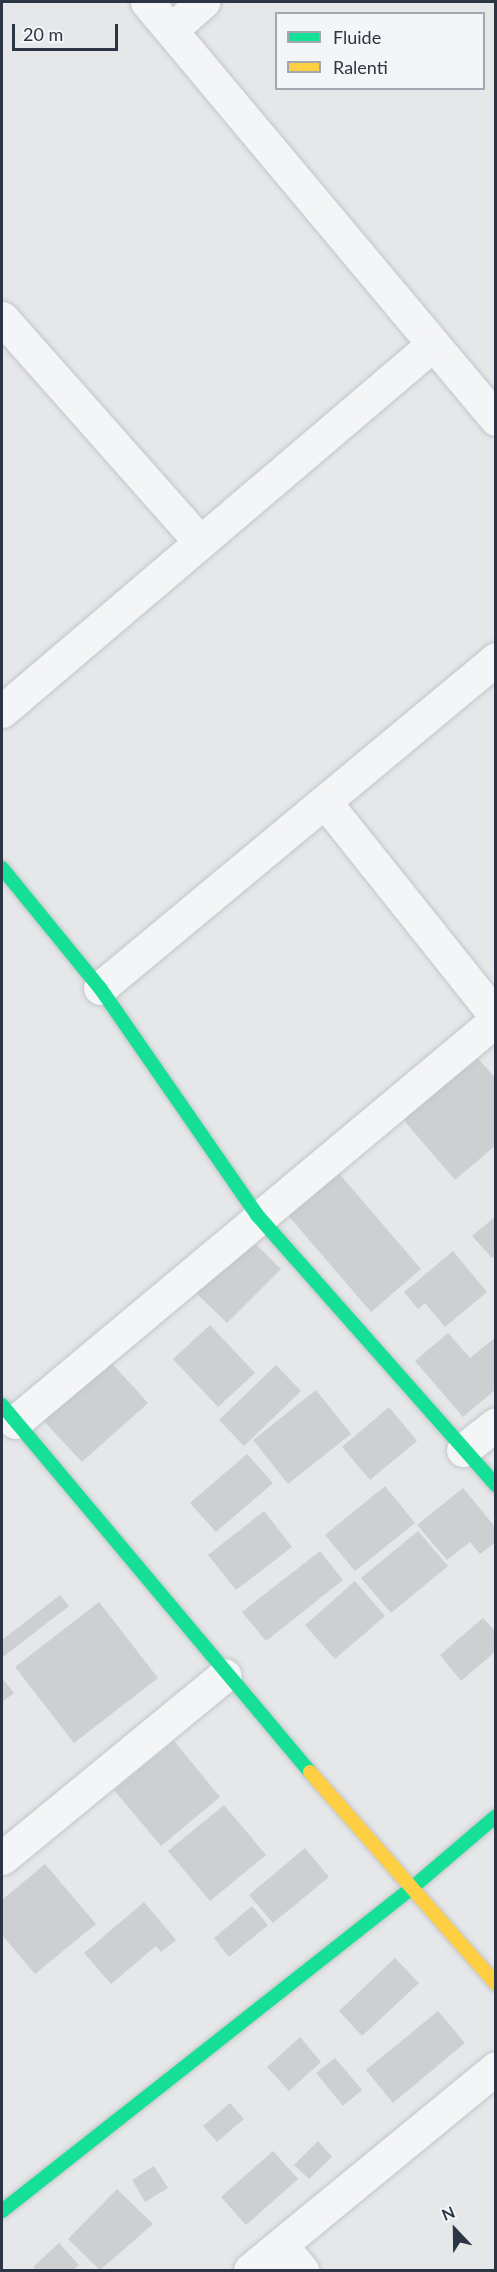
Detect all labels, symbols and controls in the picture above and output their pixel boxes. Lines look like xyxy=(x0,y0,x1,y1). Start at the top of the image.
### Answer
scale bar xyxy=(15,12,122,50)
legend xyxy=(275,12,485,90)
text: 20 m xyxy=(23,23,63,45)
text: Fluide xyxy=(333,26,381,48)
text: Ralenti xyxy=(333,56,388,78)
north arrow xyxy=(425,2200,485,2260)
text: N xyxy=(439,2202,457,2224)

